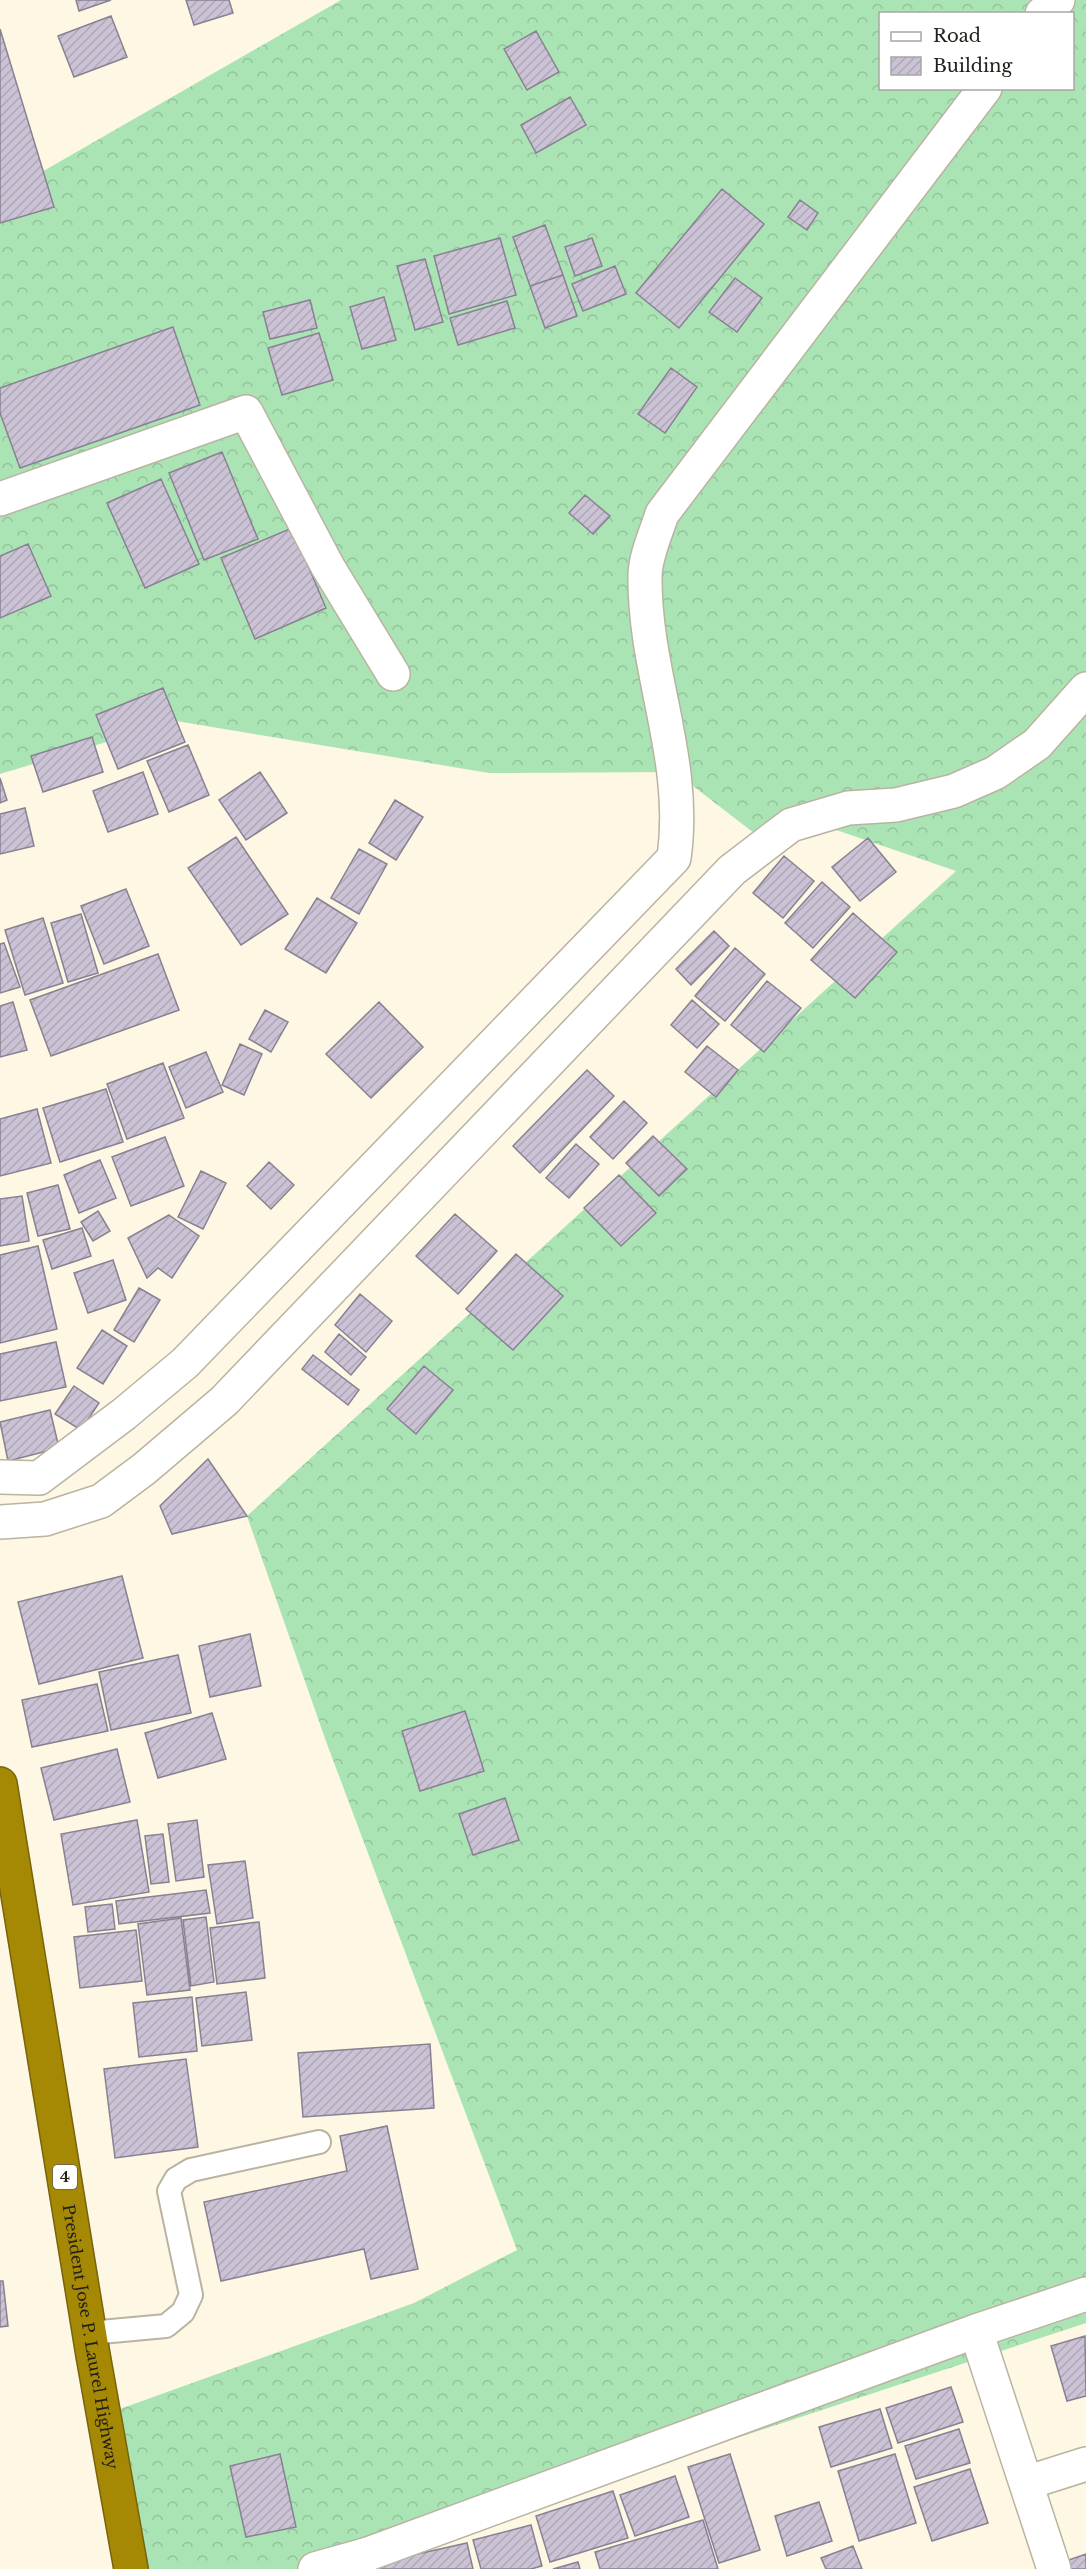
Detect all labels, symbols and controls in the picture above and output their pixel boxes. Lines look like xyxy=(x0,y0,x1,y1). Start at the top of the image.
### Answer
legend xyxy=(879,12,1074,90)
text: Road xyxy=(933,25,981,47)
text: Building xyxy=(933,55,1012,77)
road number: 4 xyxy=(53,2165,77,2189)
street label: President Jose P. Laurel Highway xyxy=(59,2203,123,2471)

